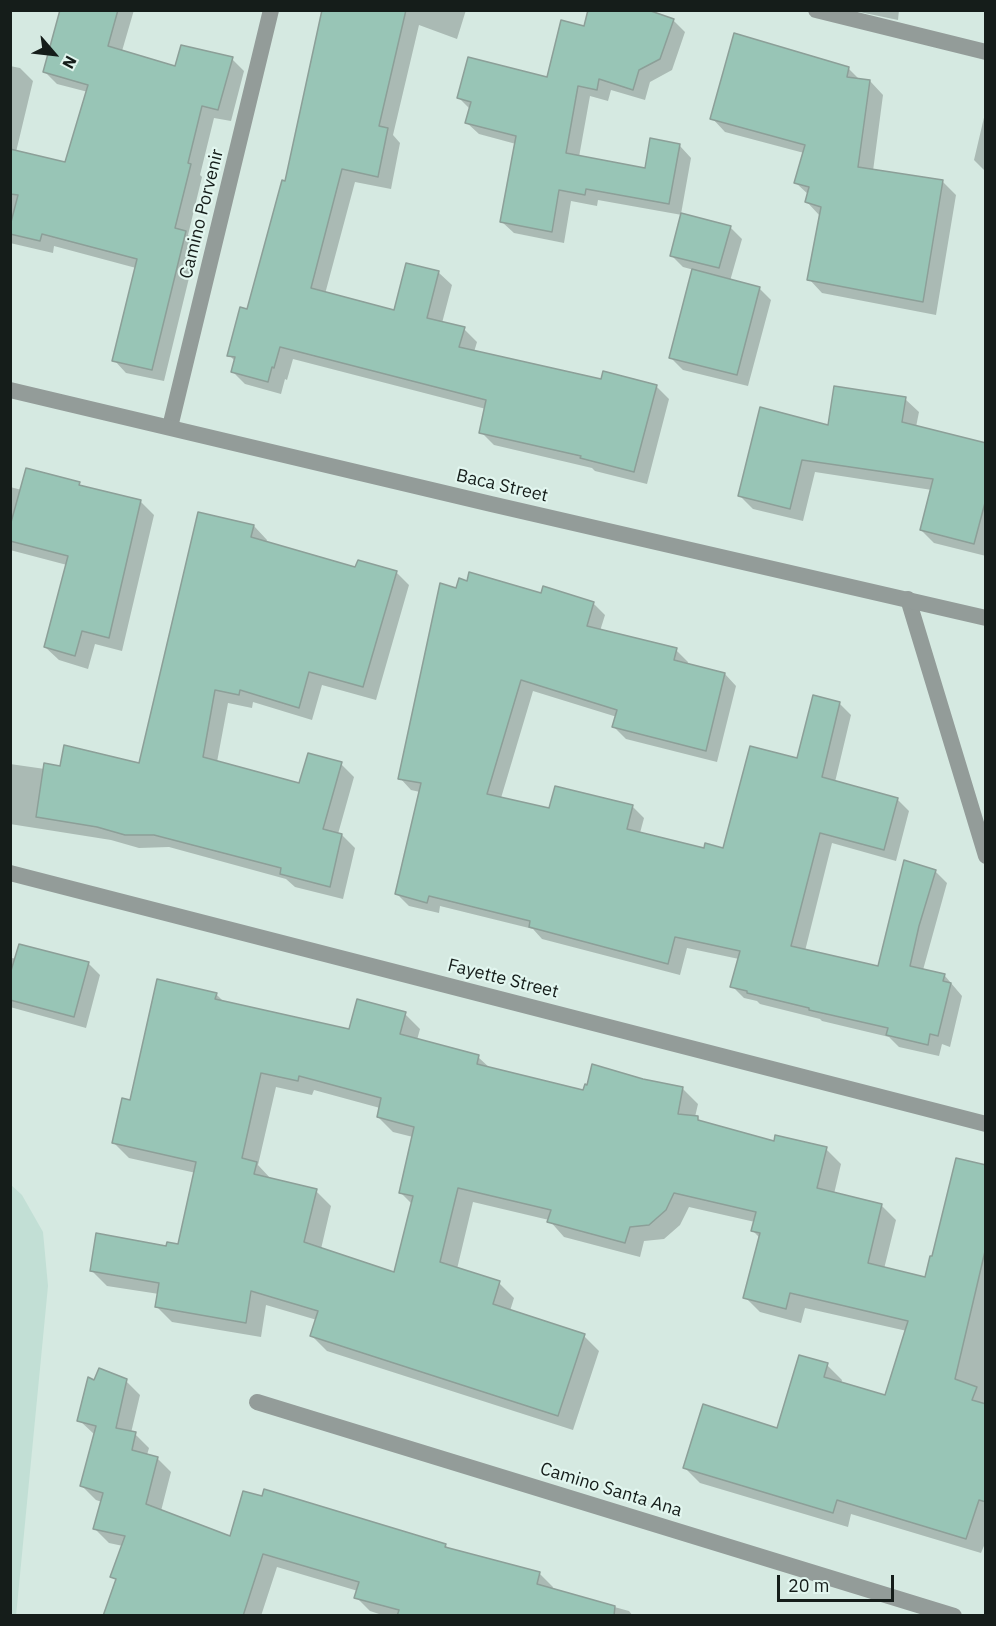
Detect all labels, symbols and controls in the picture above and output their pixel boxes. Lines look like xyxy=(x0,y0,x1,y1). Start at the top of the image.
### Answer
north arrow xyxy=(24,24,84,84)
text: N xyxy=(58,53,81,72)
street label: Camino Porvenir xyxy=(175,147,229,281)
street label: Baca Street xyxy=(454,465,550,507)
street label: Fayette Street xyxy=(445,955,561,1003)
street label: Camino Santa Ana xyxy=(537,1458,685,1522)
scale bar xyxy=(780,1563,897,1601)
text: 20 m xyxy=(788,1574,830,1597)

